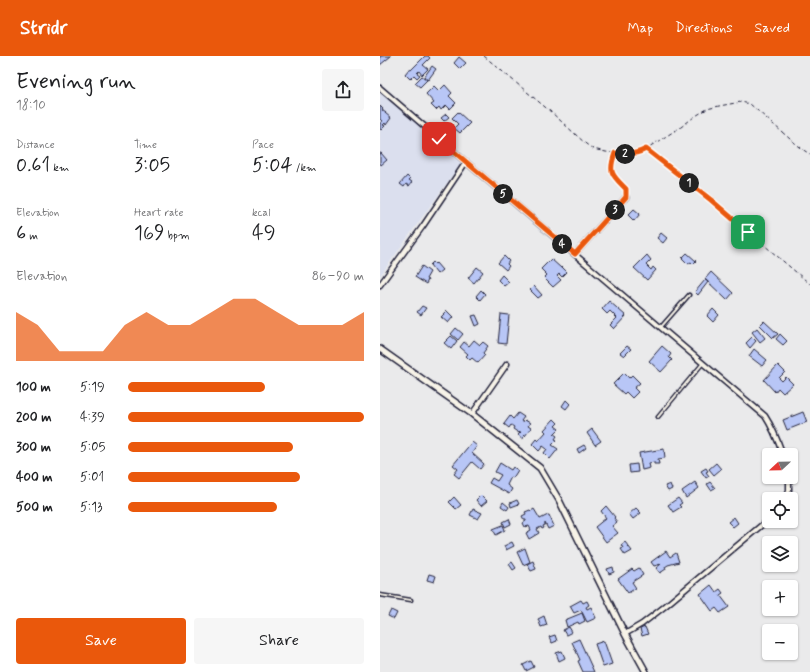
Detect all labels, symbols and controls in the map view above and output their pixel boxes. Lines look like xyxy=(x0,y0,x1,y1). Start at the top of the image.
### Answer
text: Stridr xyxy=(20,16,67,41)
text: Map xyxy=(627,19,653,37)
text: Directions xyxy=(675,19,733,37)
text: Saved xyxy=(755,19,790,37)
text: Evening run xyxy=(16,68,136,96)
button: share xyxy=(322,69,364,111)
text: 18:10 xyxy=(16,97,46,114)
pin xyxy=(422,122,456,156)
icon: check xyxy=(428,128,450,150)
text: Distance xyxy=(16,138,55,152)
text: Time xyxy=(134,138,157,152)
text: Pace xyxy=(252,138,274,152)
pin: 2 xyxy=(615,144,635,164)
text: 2 xyxy=(622,147,628,161)
text: 0.61 xyxy=(16,152,50,179)
text: 3:05 xyxy=(134,152,170,179)
text: 5:04 xyxy=(252,152,293,179)
text: km xyxy=(50,161,69,175)
text: /km xyxy=(293,161,317,175)
pin: 1 xyxy=(679,173,699,193)
text: 1 xyxy=(687,176,691,190)
pin: 5 xyxy=(493,184,513,204)
text: 5 xyxy=(500,187,506,201)
pin: 3 xyxy=(605,200,625,220)
text: 3 xyxy=(613,203,617,217)
text: Elevation xyxy=(16,206,59,220)
text: Heart rate xyxy=(134,206,183,220)
text: kcal xyxy=(252,206,270,220)
pin xyxy=(731,215,765,249)
text: 6 xyxy=(16,220,26,247)
text: 169 xyxy=(134,220,165,247)
text: 49 xyxy=(252,220,276,247)
icon: arrive xyxy=(737,221,759,243)
text: m xyxy=(26,229,38,243)
text: bpm xyxy=(165,229,190,243)
pin: 4 xyxy=(552,234,572,254)
text: 4 xyxy=(559,237,565,251)
text: Elevation xyxy=(16,268,67,285)
text: 86–90 m xyxy=(312,268,364,285)
text: 100 m xyxy=(16,379,51,396)
text: 5:19 xyxy=(80,379,105,396)
text: 200 m xyxy=(16,409,51,426)
text: 4:39 xyxy=(80,409,105,426)
text: 300 m xyxy=(16,439,51,456)
text: 5:05 xyxy=(80,439,105,456)
north arrow xyxy=(762,448,798,484)
map controls xyxy=(762,448,798,660)
text: 400 m xyxy=(16,469,53,486)
text: 5:01 xyxy=(80,469,104,486)
button: locate xyxy=(762,492,798,528)
text: 500 m xyxy=(16,499,53,516)
text: 5:13 xyxy=(80,499,103,516)
button: layers xyxy=(762,536,798,572)
button: + xyxy=(762,580,798,616)
button: Save xyxy=(16,618,186,664)
button: Share xyxy=(194,618,364,664)
button: − xyxy=(762,624,798,660)

